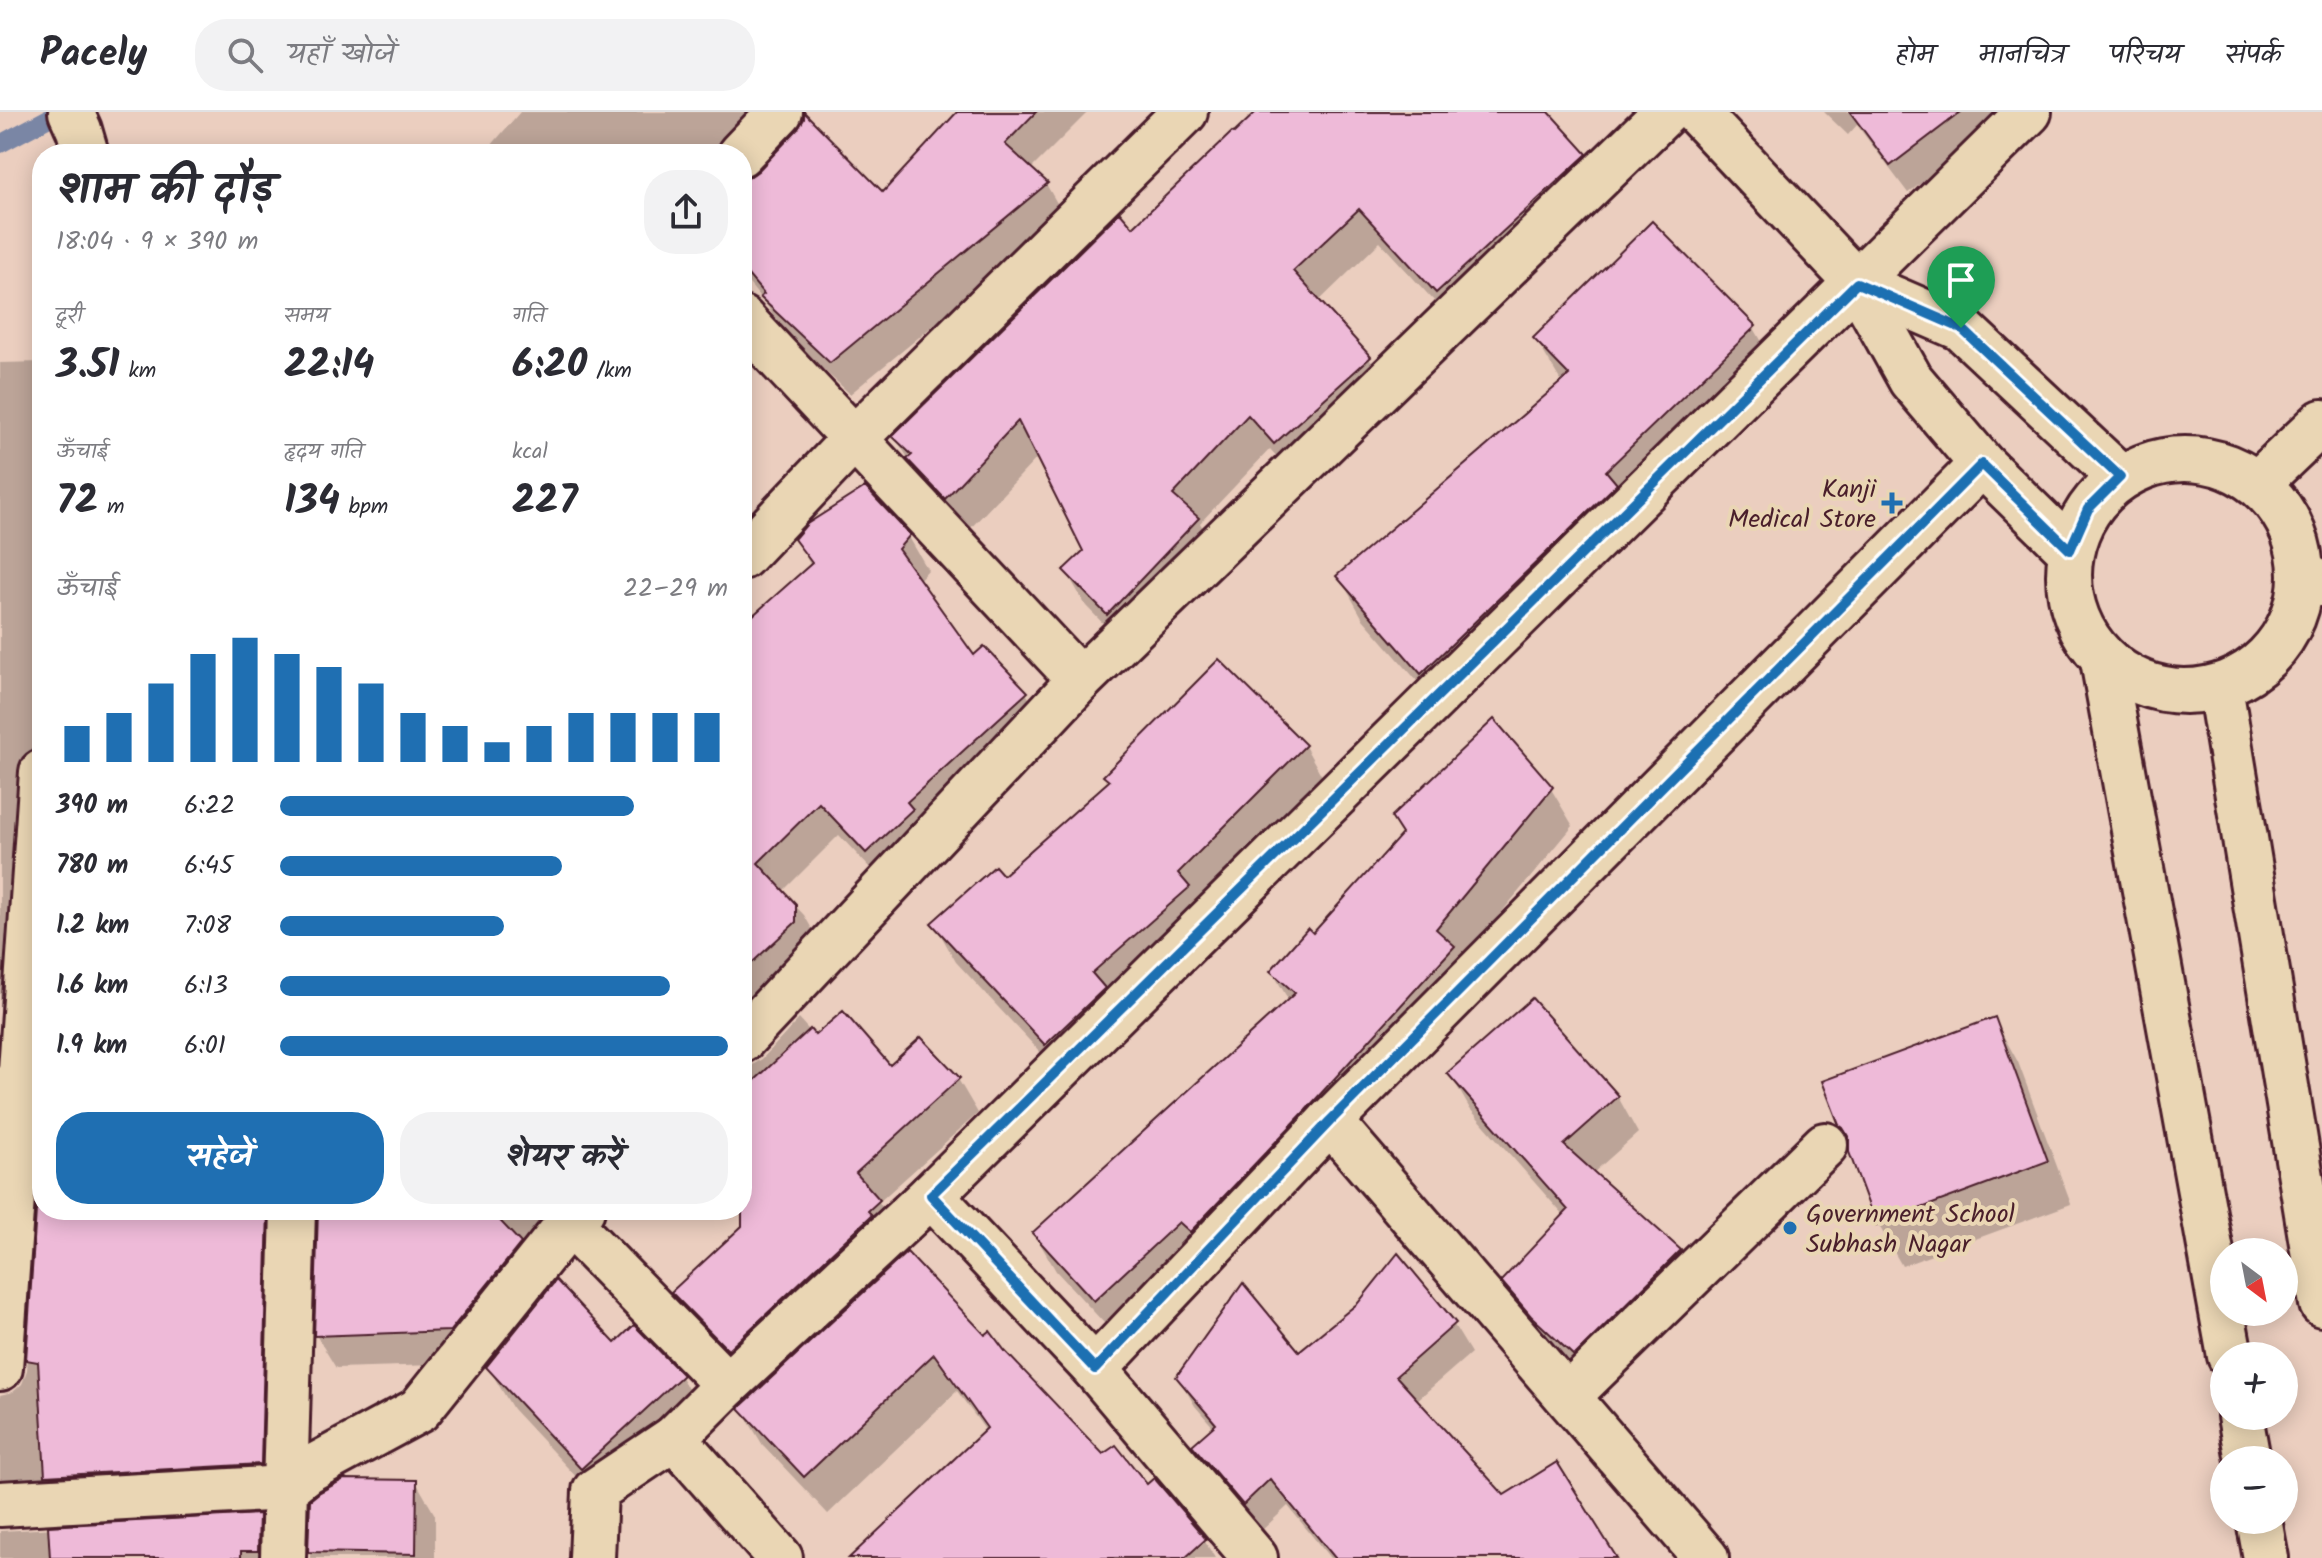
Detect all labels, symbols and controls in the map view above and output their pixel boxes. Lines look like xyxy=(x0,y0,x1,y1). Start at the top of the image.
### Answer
search box xyxy=(195,19,755,91)
text: Pacely xyxy=(40,25,147,85)
text: यहाँ खोजें xyxy=(287,31,395,79)
icon: search xyxy=(223,33,267,77)
text: होम xyxy=(1895,33,1934,78)
text: मानचित्र xyxy=(1978,33,2066,78)
text: परिचय xyxy=(2110,33,2181,78)
text: संपर्क xyxy=(2225,33,2282,78)
text: शाम की दौड़ xyxy=(56,156,274,226)
button: share xyxy=(644,170,728,254)
text: 18:04 · 9 × 390 m xyxy=(56,221,258,263)
pin xyxy=(1927,246,1995,328)
icon: arrive xyxy=(1939,258,1983,302)
text: दूरी xyxy=(56,299,83,334)
text: समय xyxy=(284,299,328,334)
text: गति xyxy=(512,299,545,334)
text: 3.51 xyxy=(56,334,120,398)
text: 22:14 xyxy=(284,334,374,398)
text: 6:20 xyxy=(512,334,587,398)
text: km xyxy=(120,354,156,389)
text: /km xyxy=(587,354,632,389)
text: ऊँचाई xyxy=(56,435,109,470)
text: हृदय गति xyxy=(284,435,363,470)
text: kcal xyxy=(512,435,548,470)
place label: Kanji Medical Store xyxy=(1728,469,1878,541)
text: 72 xyxy=(56,470,98,534)
text: 134 xyxy=(284,470,340,534)
text: 227 xyxy=(512,470,578,534)
text: m xyxy=(98,490,125,525)
text: bpm xyxy=(340,490,388,525)
marker: Kanji Medical Store xyxy=(1883,494,1901,512)
text: ऊँचाई xyxy=(56,568,118,610)
text: 22–29 m xyxy=(623,568,728,610)
text: 390 m xyxy=(56,785,128,827)
text: 6:22 xyxy=(184,785,235,827)
text: 780 m xyxy=(56,845,128,887)
text: 6:45 xyxy=(184,845,233,887)
text: 1.2 km xyxy=(56,905,129,947)
text: 7:08 xyxy=(184,905,231,947)
text: 1.6 km xyxy=(56,965,128,1007)
text: 6:13 xyxy=(184,965,228,1007)
text: 1.9 km xyxy=(56,1025,127,1067)
text: 6:01 xyxy=(184,1025,226,1067)
button: सहेजें xyxy=(56,1112,384,1204)
button: शेयर करें xyxy=(400,1112,728,1204)
place label: Government School Subhash Nagar xyxy=(1806,1194,2015,1266)
marker: Government School Subhash Nagar xyxy=(1781,1219,1799,1237)
north arrow xyxy=(2210,1238,2298,1326)
map controls xyxy=(2210,1238,2298,1534)
button: + xyxy=(2210,1342,2298,1430)
button: − xyxy=(2210,1446,2298,1534)

